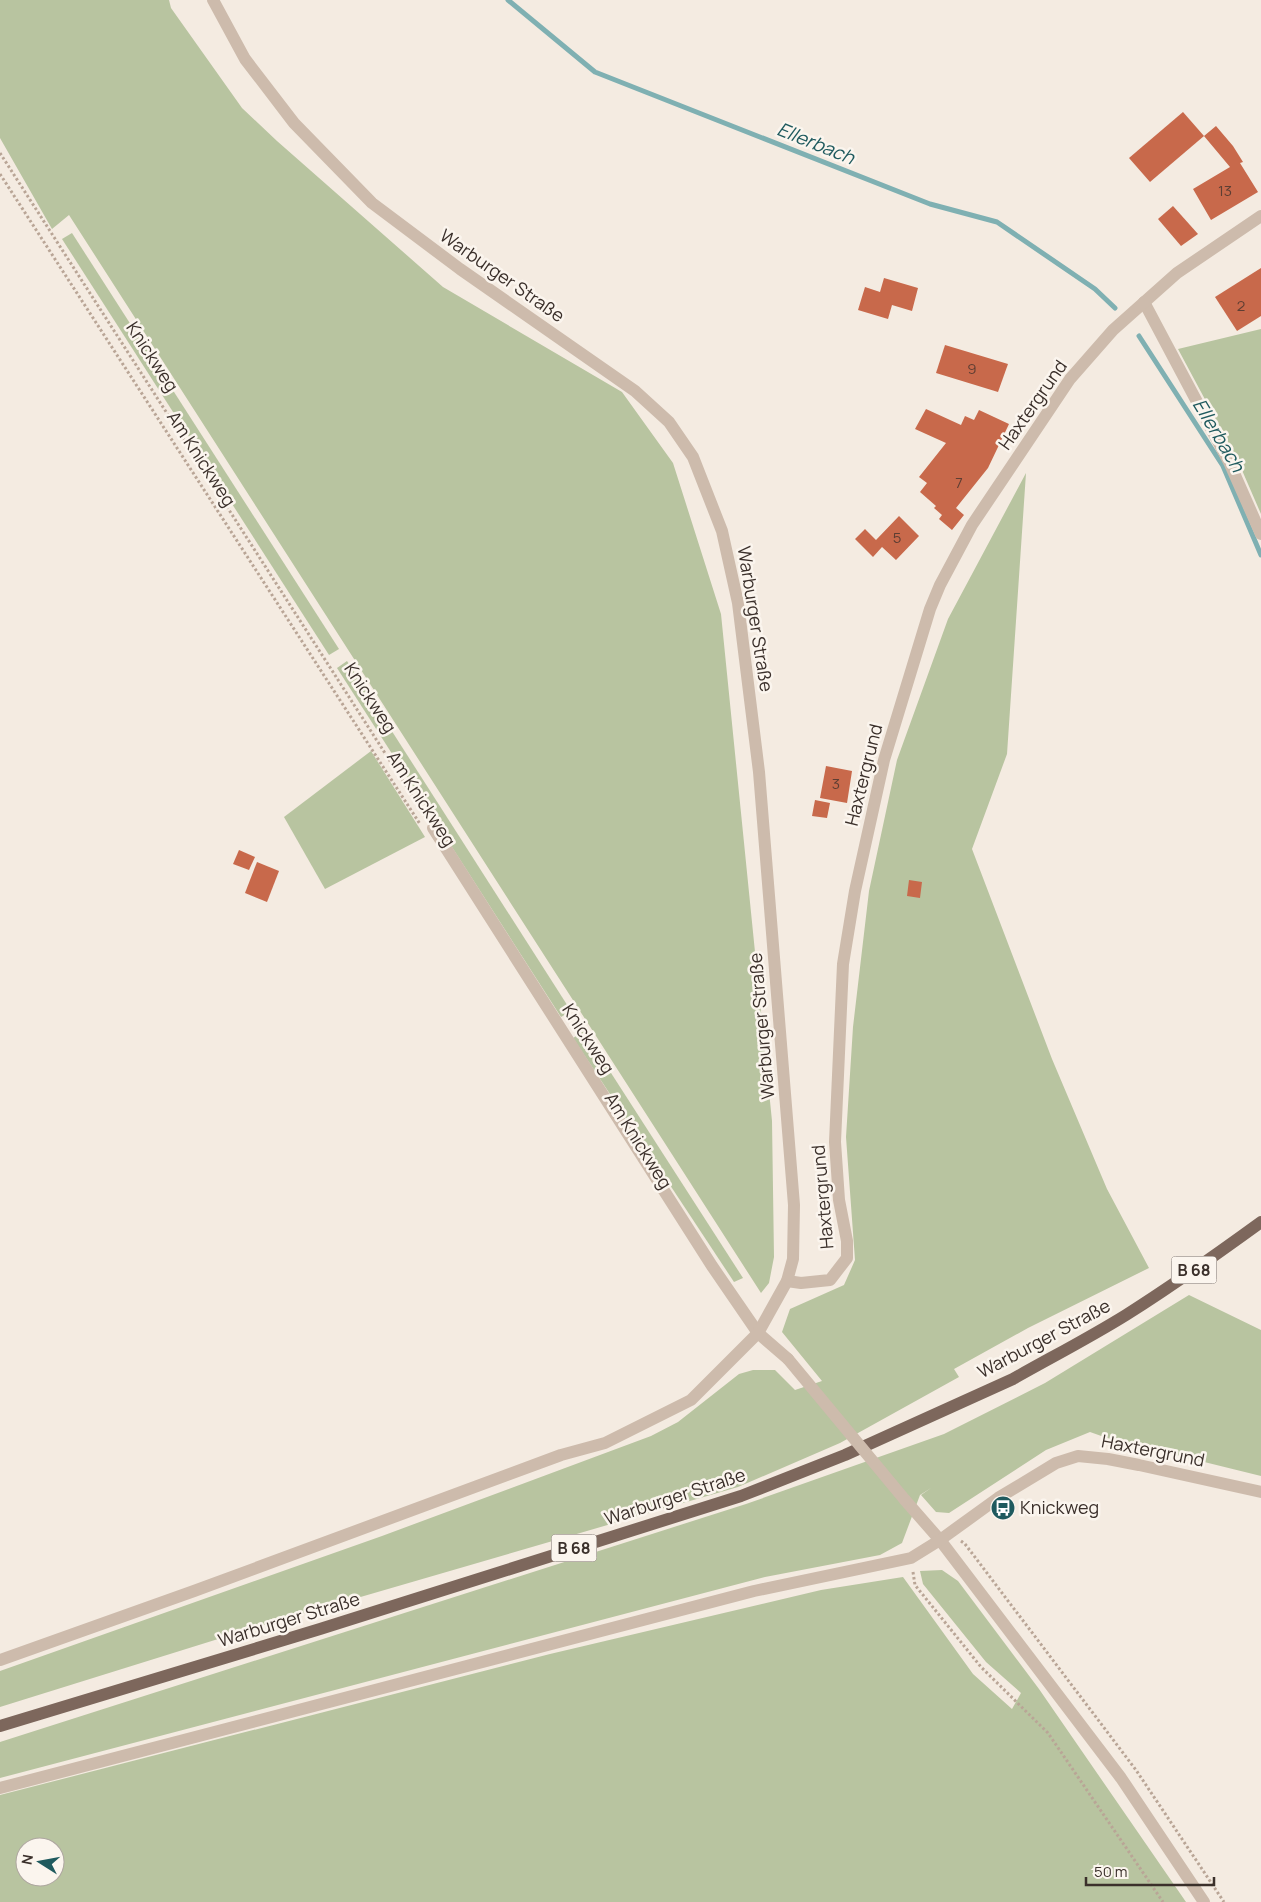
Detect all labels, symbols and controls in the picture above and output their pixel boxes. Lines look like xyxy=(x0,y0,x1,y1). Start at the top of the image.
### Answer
water label: Ellerbach xyxy=(773,116,859,171)
house number: 13 xyxy=(1218,180,1232,201)
street label: Warburger Straße xyxy=(435,223,570,327)
house number: 2 xyxy=(1237,295,1245,316)
street label: Knickweg xyxy=(121,317,184,396)
street label: Haxtergrund xyxy=(992,355,1072,454)
house number: 9 xyxy=(967,358,977,379)
water label: Ellerbach xyxy=(1187,393,1251,477)
street label: Am Knickweg xyxy=(162,406,242,511)
house number: 7 xyxy=(955,472,963,493)
house number: 5 xyxy=(893,527,901,548)
street label: Warburger Straße xyxy=(733,544,779,693)
street label: Knickweg xyxy=(339,658,402,737)
street label: Haxtergrund xyxy=(839,721,887,828)
street label: Am Knickweg xyxy=(382,746,462,851)
house number: 3 xyxy=(832,773,840,794)
street label: Warburger Straße xyxy=(743,952,779,1100)
street label: Knickweg xyxy=(557,999,620,1078)
street label: Am Knickweg xyxy=(600,1088,678,1193)
street label: Haxtergrund xyxy=(805,1144,839,1250)
road number: B 68 xyxy=(1172,1256,1216,1284)
street label: Warburger Straße xyxy=(973,1293,1114,1383)
street label: Haxtergrund xyxy=(1100,1428,1207,1472)
street label: Warburger Straße xyxy=(601,1462,748,1530)
bus stop icon: Knickweg xyxy=(990,1495,1016,1521)
place label: Knickweg xyxy=(1020,1495,1099,1519)
road number: B 68 xyxy=(552,1535,596,1562)
street label: Warburger Straße xyxy=(215,1586,363,1652)
north arrow xyxy=(15,1837,65,1887)
text: N xyxy=(16,1853,37,1866)
scale bar xyxy=(1086,1854,1214,1886)
text: 50 m xyxy=(1094,1861,1128,1882)

